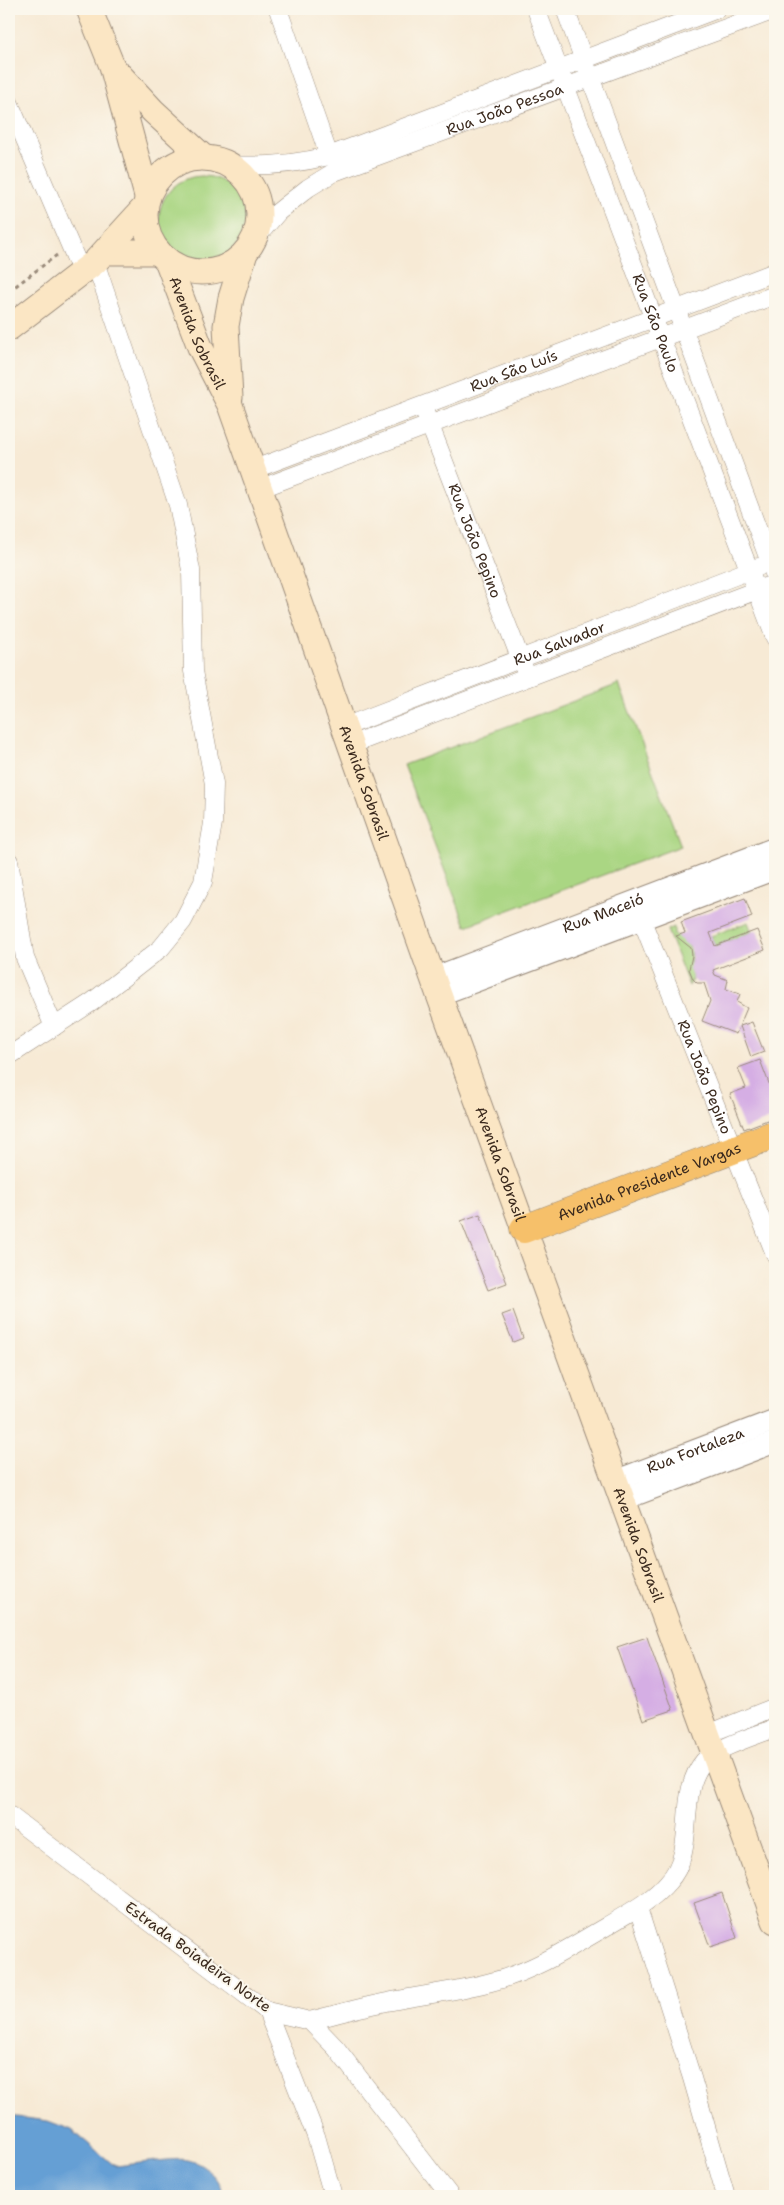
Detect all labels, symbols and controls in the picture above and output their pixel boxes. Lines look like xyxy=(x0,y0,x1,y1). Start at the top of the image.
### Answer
street label: Rua João Pessoa xyxy=(443,78,567,140)
street label: Rua São Paulo xyxy=(628,271,683,375)
street label: Avenida Sobrasil xyxy=(164,274,230,393)
street label: Rua São Luís xyxy=(467,345,561,397)
street label: Rua João Pepino xyxy=(444,481,506,601)
street label: Rua Salvador xyxy=(511,617,608,671)
street label: Avenida Sobrasil xyxy=(334,722,394,843)
street label: Rua Maceió xyxy=(560,889,647,938)
street label: Rua João Pepino xyxy=(673,1017,736,1137)
street label: Avenida Sobrasil xyxy=(470,1104,531,1225)
street label: Avenida Presidente Vargas xyxy=(555,1138,744,1225)
street label: Rua Fortaleza xyxy=(644,1423,747,1478)
street label: Avenida Sobrasil xyxy=(608,1484,669,1605)
street label: Estrada Boiadeira Norte xyxy=(121,1897,275,2017)

